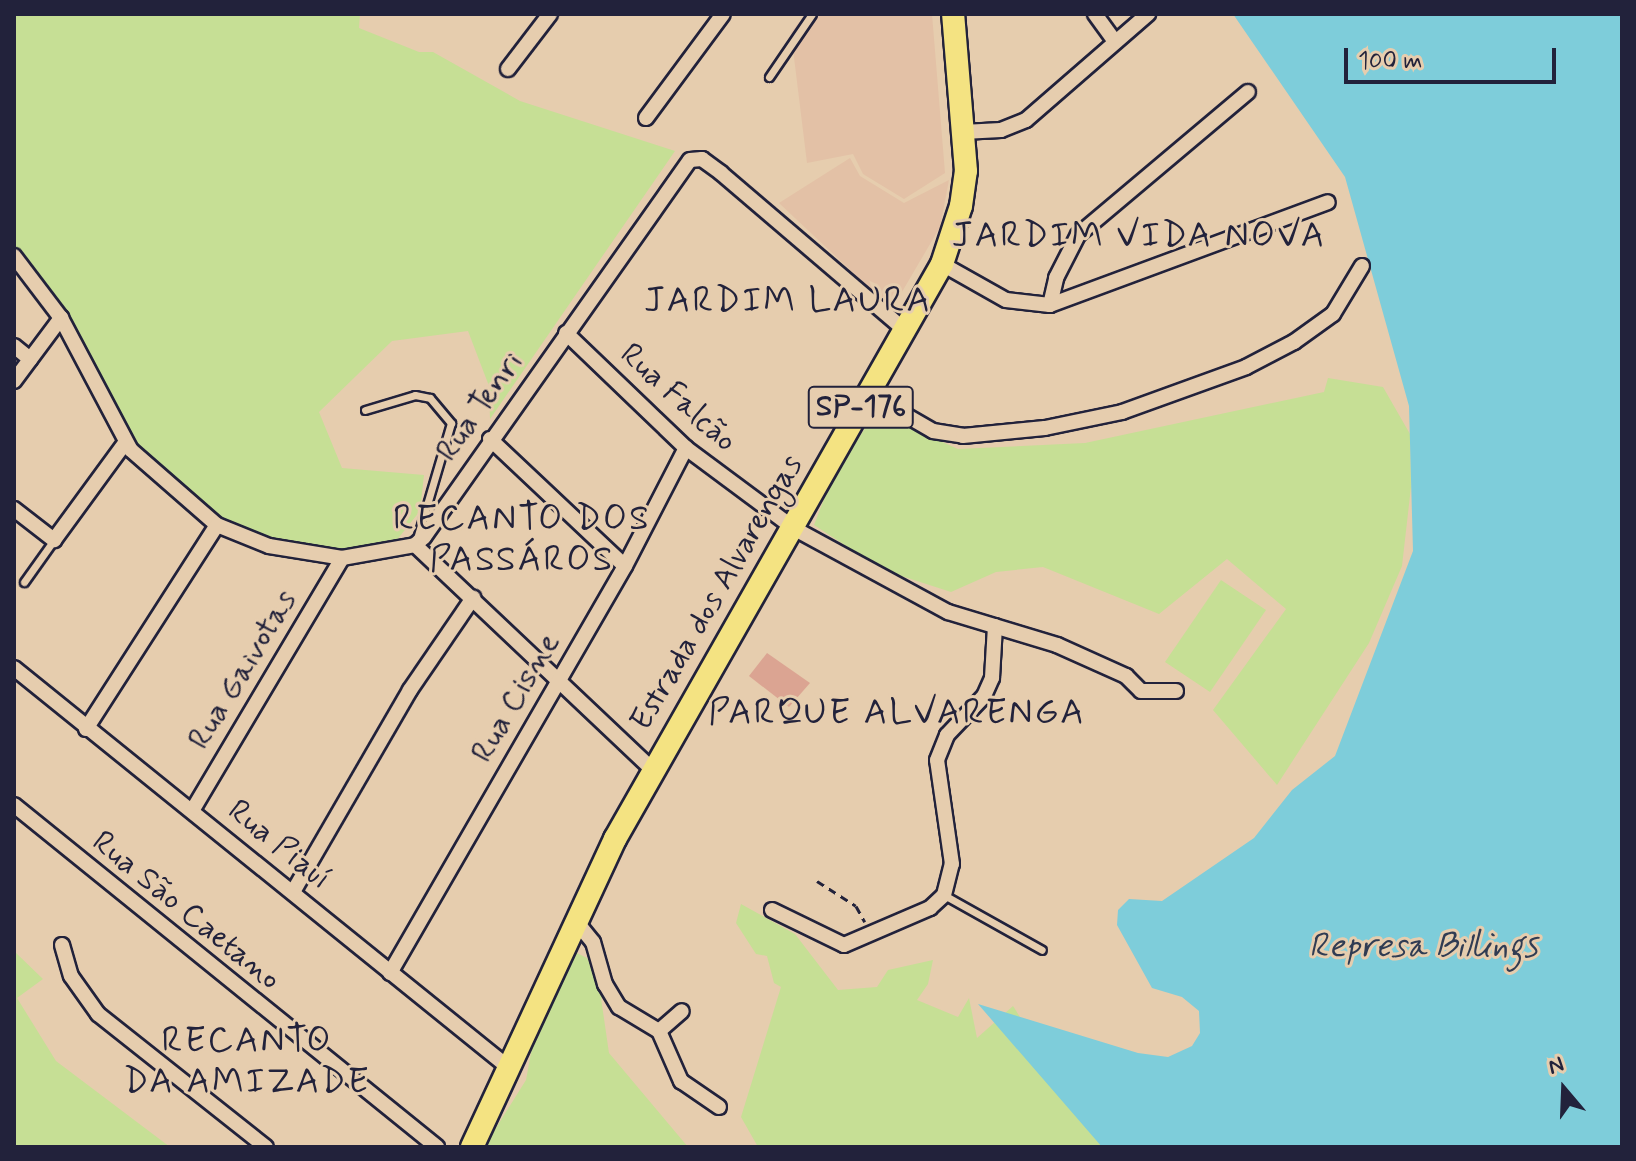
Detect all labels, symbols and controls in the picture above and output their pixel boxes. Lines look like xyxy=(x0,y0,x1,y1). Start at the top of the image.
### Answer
scale bar xyxy=(1348,32,1560,82)
text: 100 m xyxy=(1358,46,1422,77)
district label: JARDIM VIDA NOVA xyxy=(952,215,1326,259)
district label: JARDIM LAURA xyxy=(643,280,933,324)
street label: Rua Falcão xyxy=(613,337,743,459)
street label: Rua Tenri xyxy=(428,344,532,470)
road number: SP-176 xyxy=(807,381,915,433)
street label: Estrada dos Alvarengas xyxy=(623,449,811,737)
district label: RECANTO DOS PASSÁROS xyxy=(398,497,646,582)
street label: Rua Gaivotas xyxy=(182,586,304,754)
street label: Rua Cisne xyxy=(464,627,568,769)
district label: PARQUE ALVARENGA xyxy=(707,692,1087,736)
street label: Rua Piauí xyxy=(218,791,340,899)
street label: Rua São Caetano xyxy=(82,822,290,1000)
water label: Represa Billings xyxy=(1308,927,1538,967)
district label: RECANTO DA AMIZADE xyxy=(124,1019,370,1104)
north arrow xyxy=(1524,1049,1604,1129)
text: N xyxy=(1545,1051,1568,1082)

